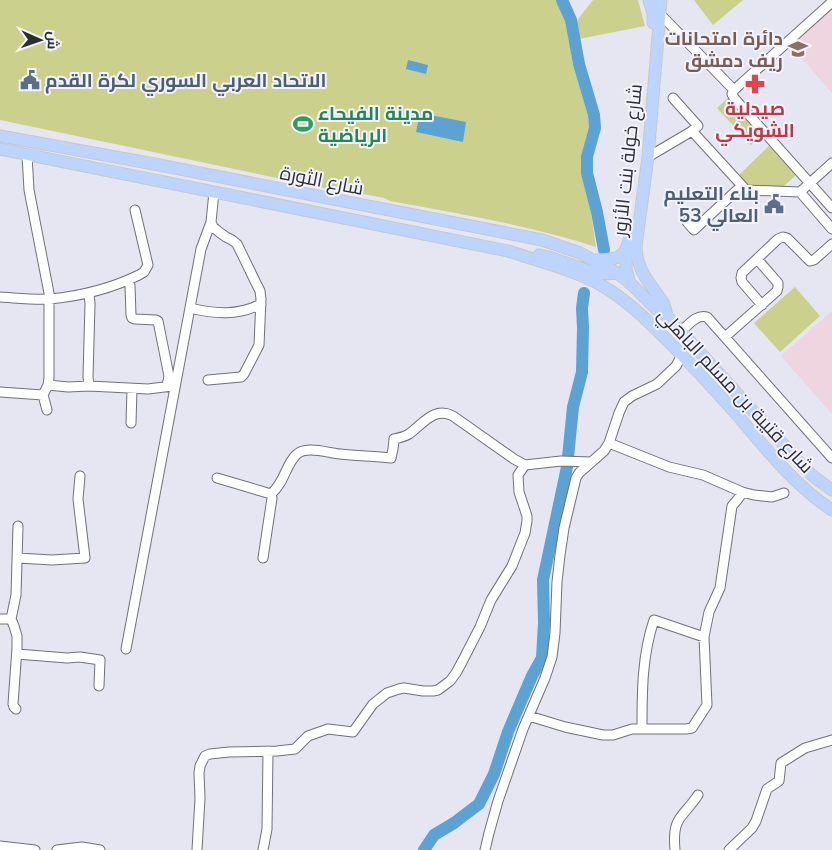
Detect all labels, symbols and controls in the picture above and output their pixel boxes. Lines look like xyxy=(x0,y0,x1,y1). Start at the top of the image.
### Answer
north arrow xyxy=(15,15,65,65)
place label: دائرة امتحانات ريف دمشق xyxy=(665,26,783,72)
text: ش xyxy=(44,31,62,50)
school or university icon: دائرة امتحانات ريف دمشق xyxy=(787,38,809,60)
place label: الاتحاد العربي السوري لكرة القدم xyxy=(45,68,326,96)
public building icon: الاتحاد العربي السوري لكرة القدم xyxy=(19,69,41,91)
pharmacy icon: صيدلية الشويكي xyxy=(744,73,766,95)
street label: شارع خولة بنت الأزور xyxy=(607,83,649,239)
place label: صيدلية الشويكي xyxy=(715,96,795,146)
place label: مدينة الفيحاء الرياضية xyxy=(318,101,433,147)
sports icon: مدينة الفيحاء الرياضية xyxy=(292,113,314,135)
street label: شارع الثورة xyxy=(278,160,366,202)
place label: بناء التعليم العالي 53 xyxy=(663,181,759,231)
public building icon: بناء التعليم العالي 53 xyxy=(763,193,785,215)
street label: شارع قتيبة بن مسلم الباهلي xyxy=(651,302,819,480)

